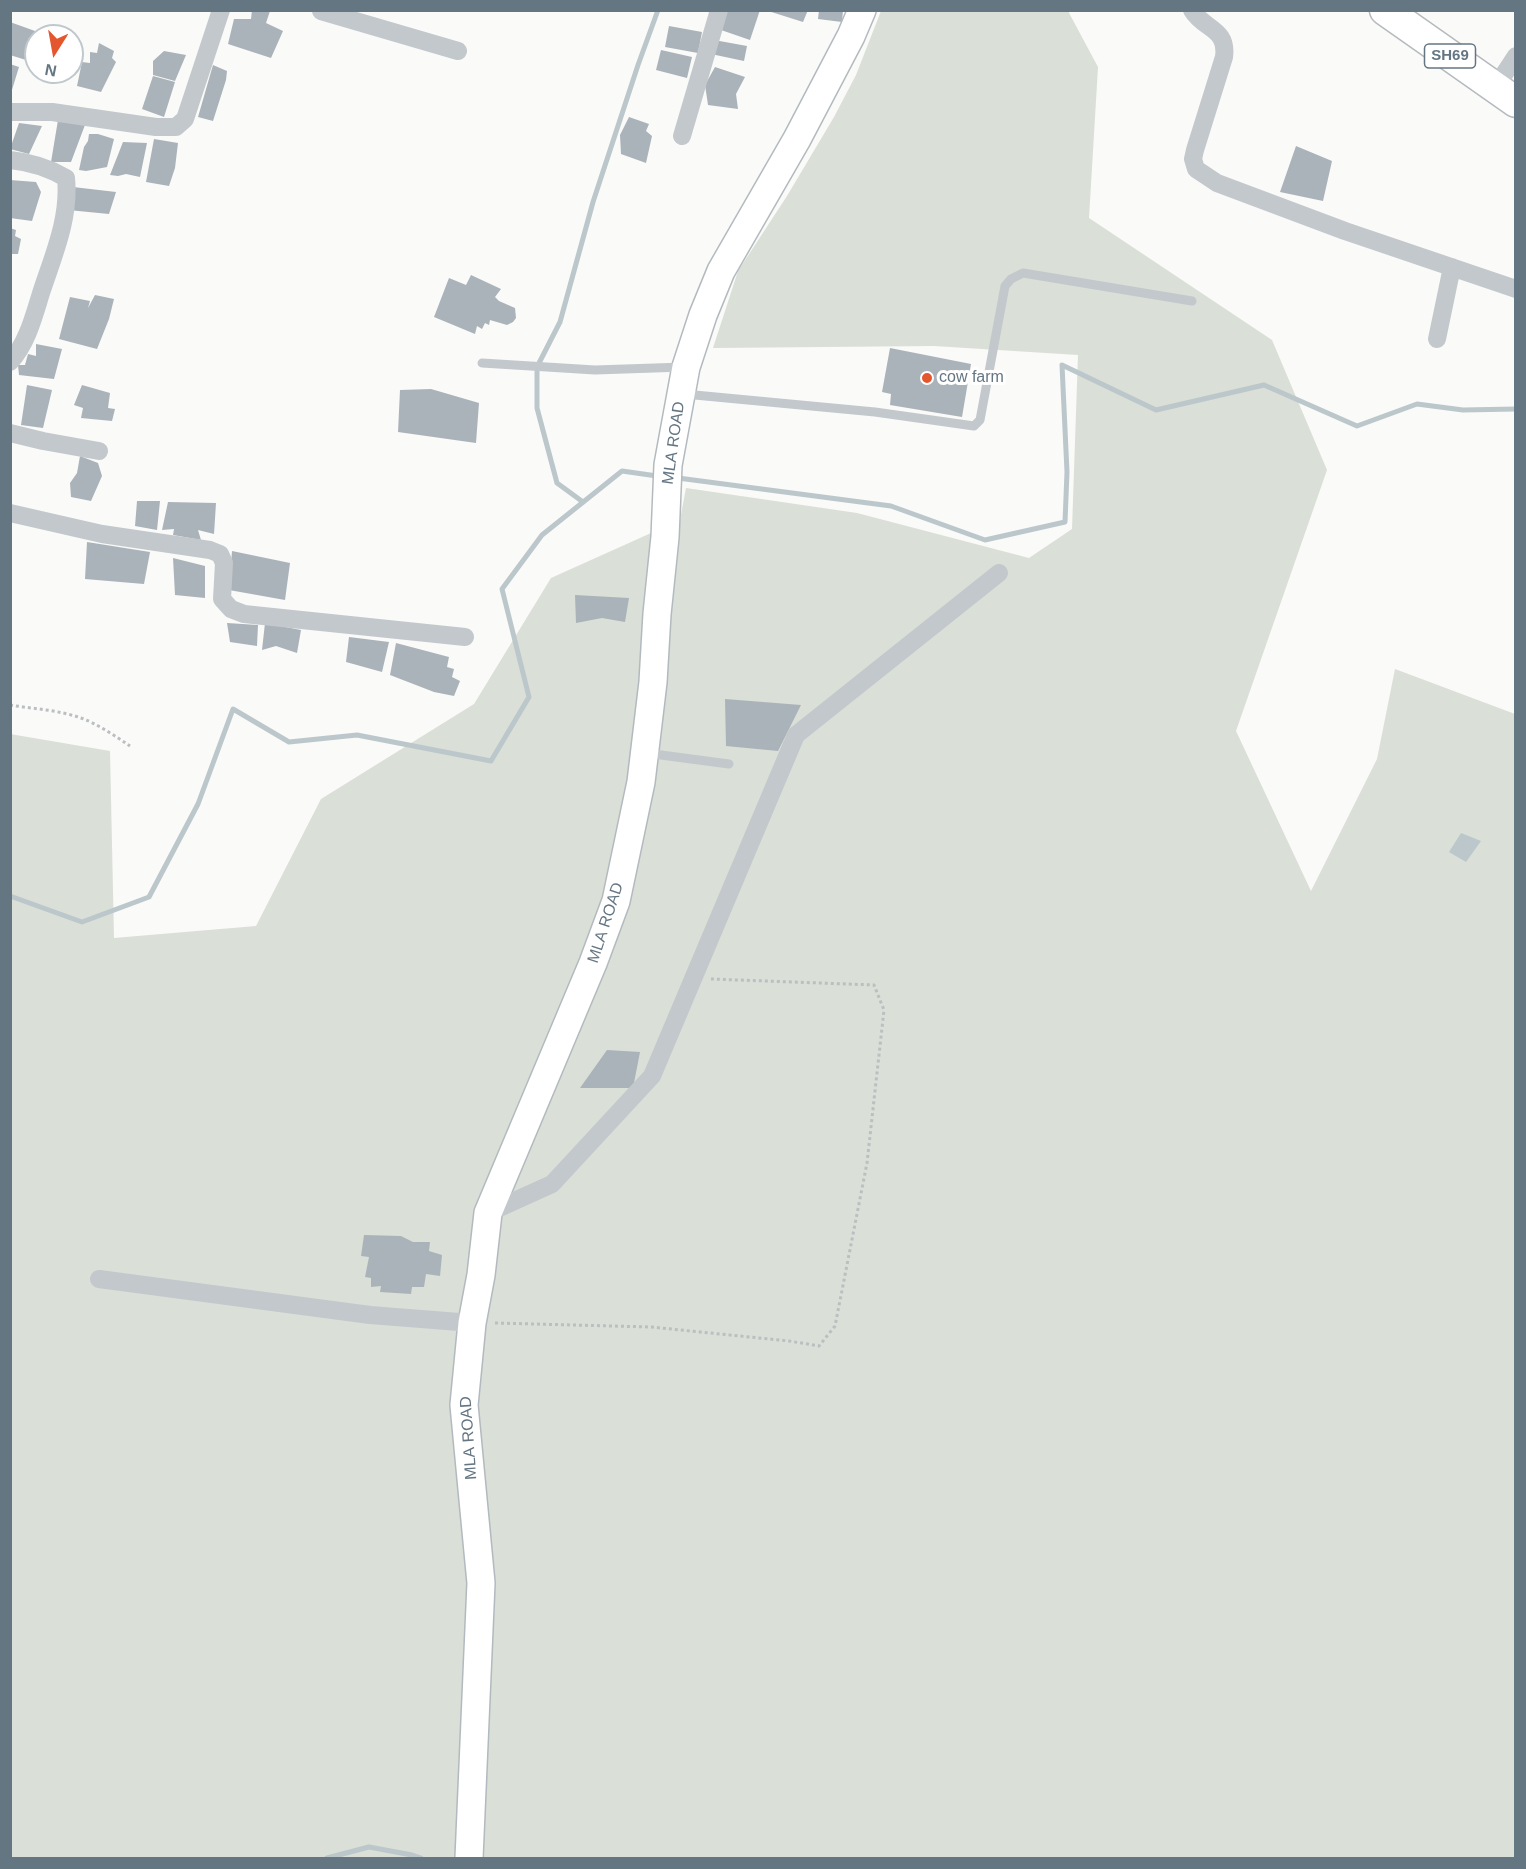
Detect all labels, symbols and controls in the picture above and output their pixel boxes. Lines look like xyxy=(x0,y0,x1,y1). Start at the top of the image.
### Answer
north arrow xyxy=(24,24,84,84)
road number: SH69 xyxy=(1424,44,1476,68)
text: N xyxy=(44,61,58,80)
place label: cow farm xyxy=(939,368,1004,388)
marker: cow farm xyxy=(920,371,934,385)
street label: MLA ROAD xyxy=(659,400,689,486)
street label: MLA ROAD xyxy=(584,880,628,966)
street label: MLA ROAD xyxy=(457,1396,481,1480)

